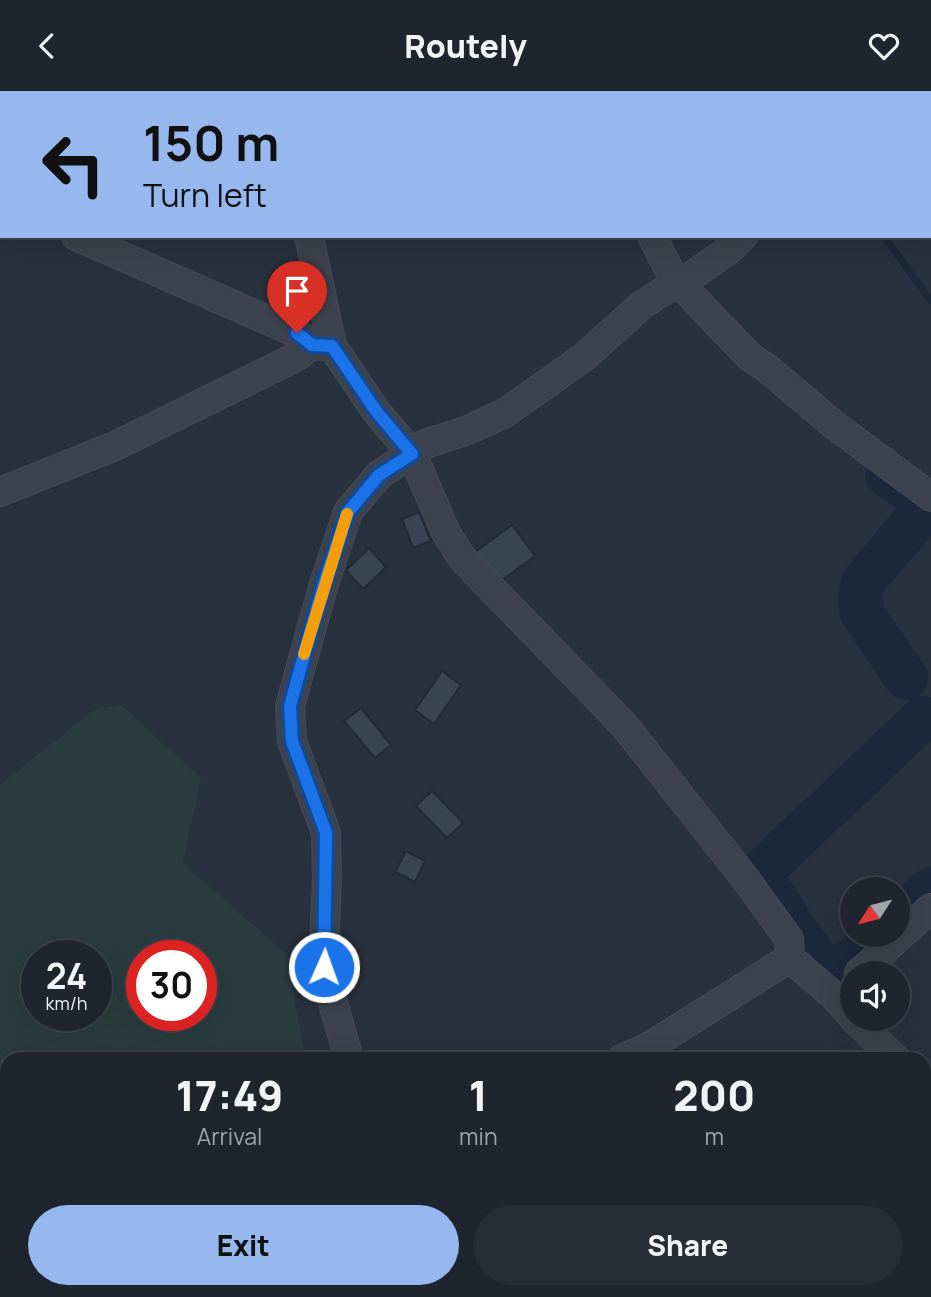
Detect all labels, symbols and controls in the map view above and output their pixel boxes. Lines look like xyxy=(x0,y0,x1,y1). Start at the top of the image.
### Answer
text: Routely xyxy=(404,24,527,68)
icon: back xyxy=(28,27,66,65)
icon: heart xyxy=(865,27,903,65)
text: 150 m xyxy=(143,109,279,176)
icon: left xyxy=(28,119,119,210)
text: Turn left xyxy=(143,173,267,217)
pin xyxy=(267,261,327,333)
icon: arrive xyxy=(278,272,316,310)
north arrow xyxy=(840,877,910,947)
map controls xyxy=(840,877,910,1031)
position arrow xyxy=(287,930,361,1004)
speed limit sign: 30 xyxy=(126,940,217,1031)
text: 24 xyxy=(46,952,87,1000)
button: sound xyxy=(840,961,910,1031)
text: km/h xyxy=(46,991,87,1015)
text: 17:49 xyxy=(176,1066,283,1124)
text: 1 xyxy=(469,1066,488,1124)
text: 200 xyxy=(673,1066,755,1124)
text: Arrival xyxy=(197,1120,262,1152)
text: min xyxy=(459,1120,498,1152)
text: m xyxy=(705,1120,724,1152)
button: Exit xyxy=(28,1205,459,1285)
button: Share xyxy=(473,1205,903,1285)

